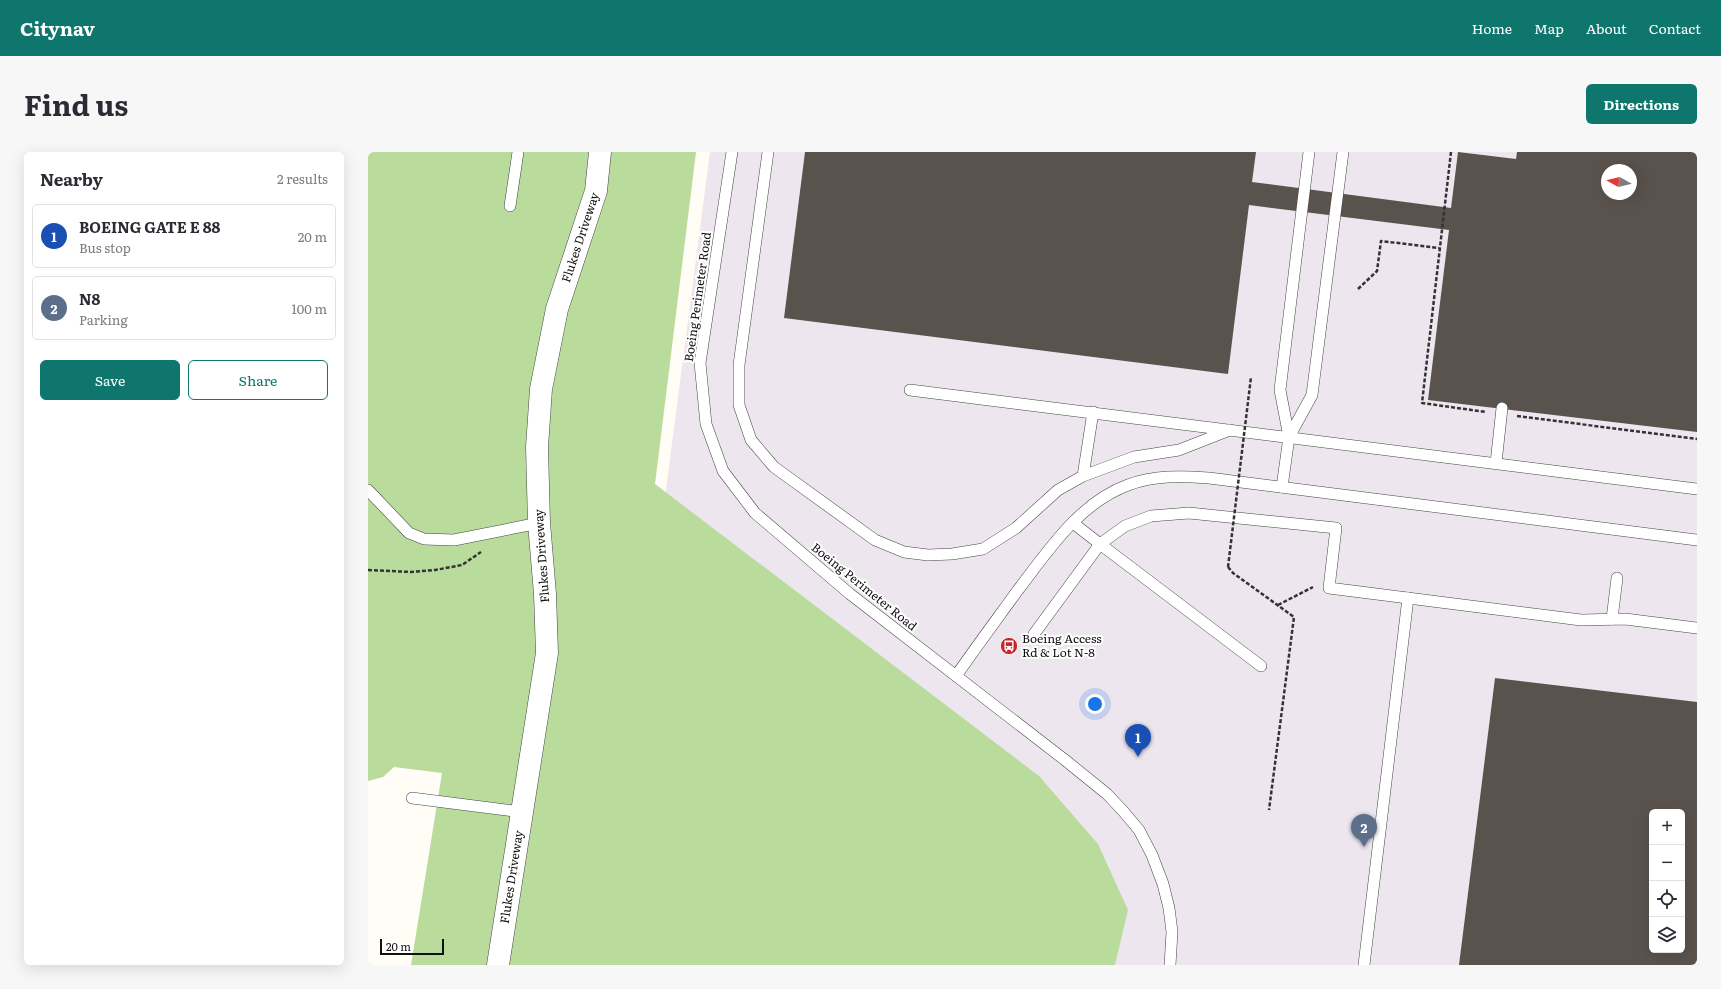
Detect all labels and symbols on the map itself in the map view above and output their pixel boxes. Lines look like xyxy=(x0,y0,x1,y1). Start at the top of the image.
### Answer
north arrow xyxy=(1601,164,1637,200)
street label: Flukes Driveway xyxy=(556,190,603,285)
street label: Boeing Perimeter Road xyxy=(679,230,715,363)
street label: Flukes Driveway xyxy=(529,508,553,604)
street label: Boeing Perimeter Road xyxy=(808,538,922,635)
place label: Boeing Access Rd & Lot N-8 xyxy=(1022,629,1102,661)
bus stop icon: Boeing Access Rd & Lot N-8 xyxy=(999,636,1019,656)
your location xyxy=(1085,694,1105,714)
pin: 1 xyxy=(1125,724,1151,757)
pin: 2 xyxy=(1351,814,1377,847)
street label: Flukes Driveway xyxy=(495,829,527,925)
scale bar xyxy=(380,937,444,956)

